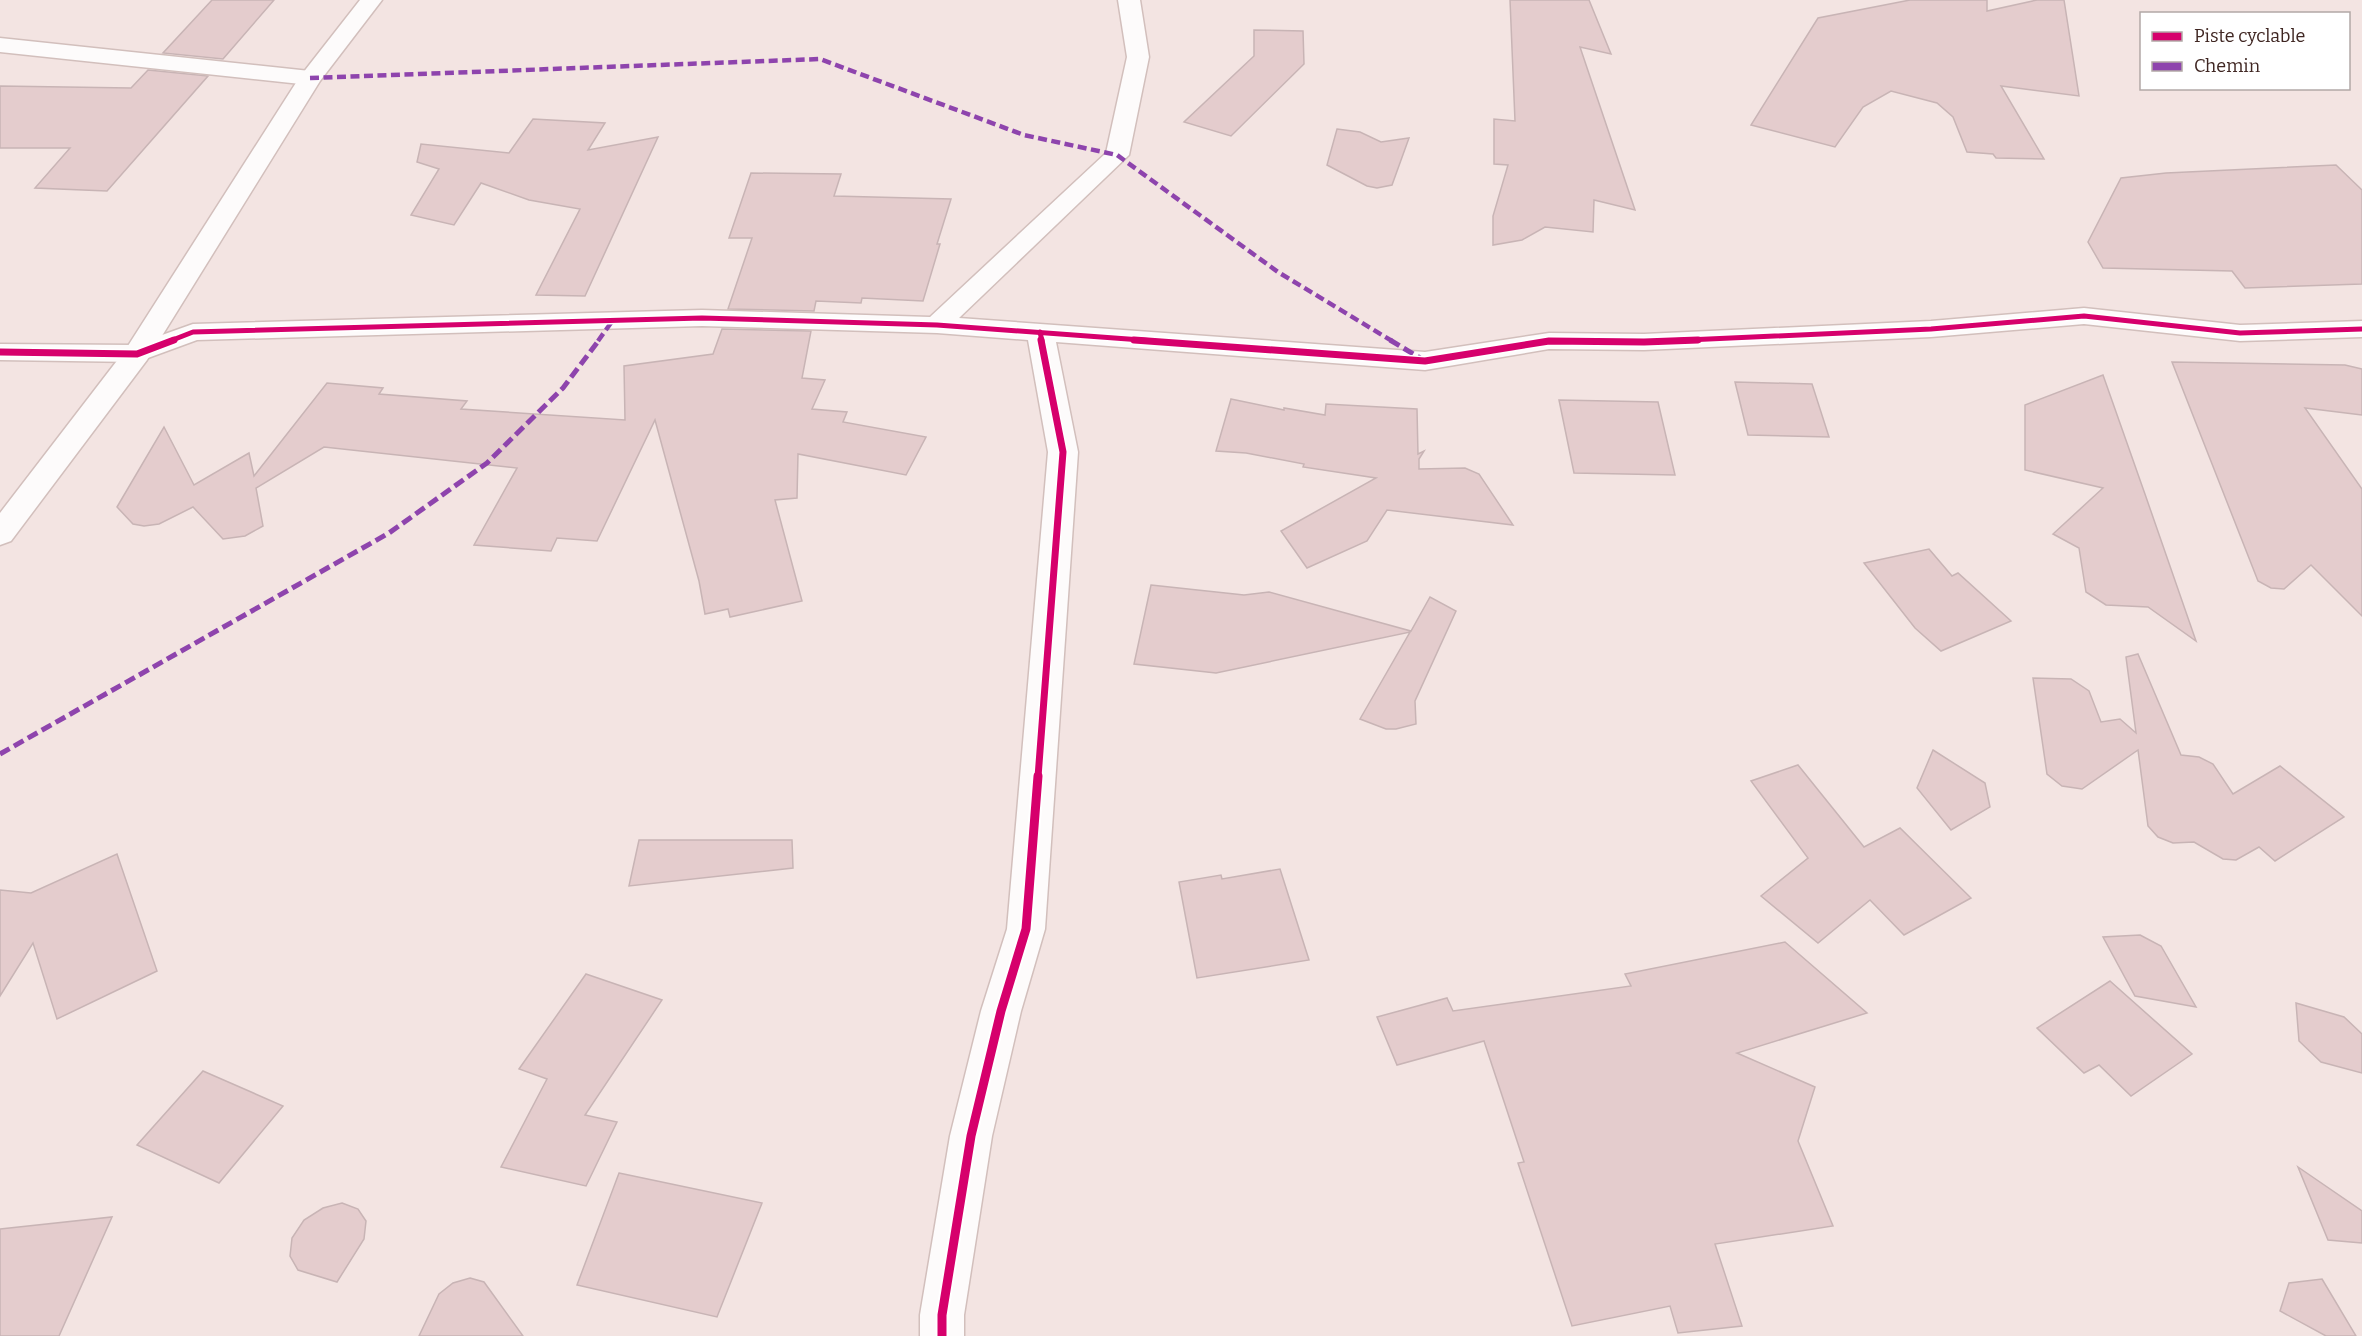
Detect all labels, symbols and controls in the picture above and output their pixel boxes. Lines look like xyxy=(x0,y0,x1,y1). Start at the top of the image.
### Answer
legend xyxy=(2140,12,2350,90)
text: Piste cyclable xyxy=(2194,25,2305,47)
text: Chemin xyxy=(2194,55,2261,77)

